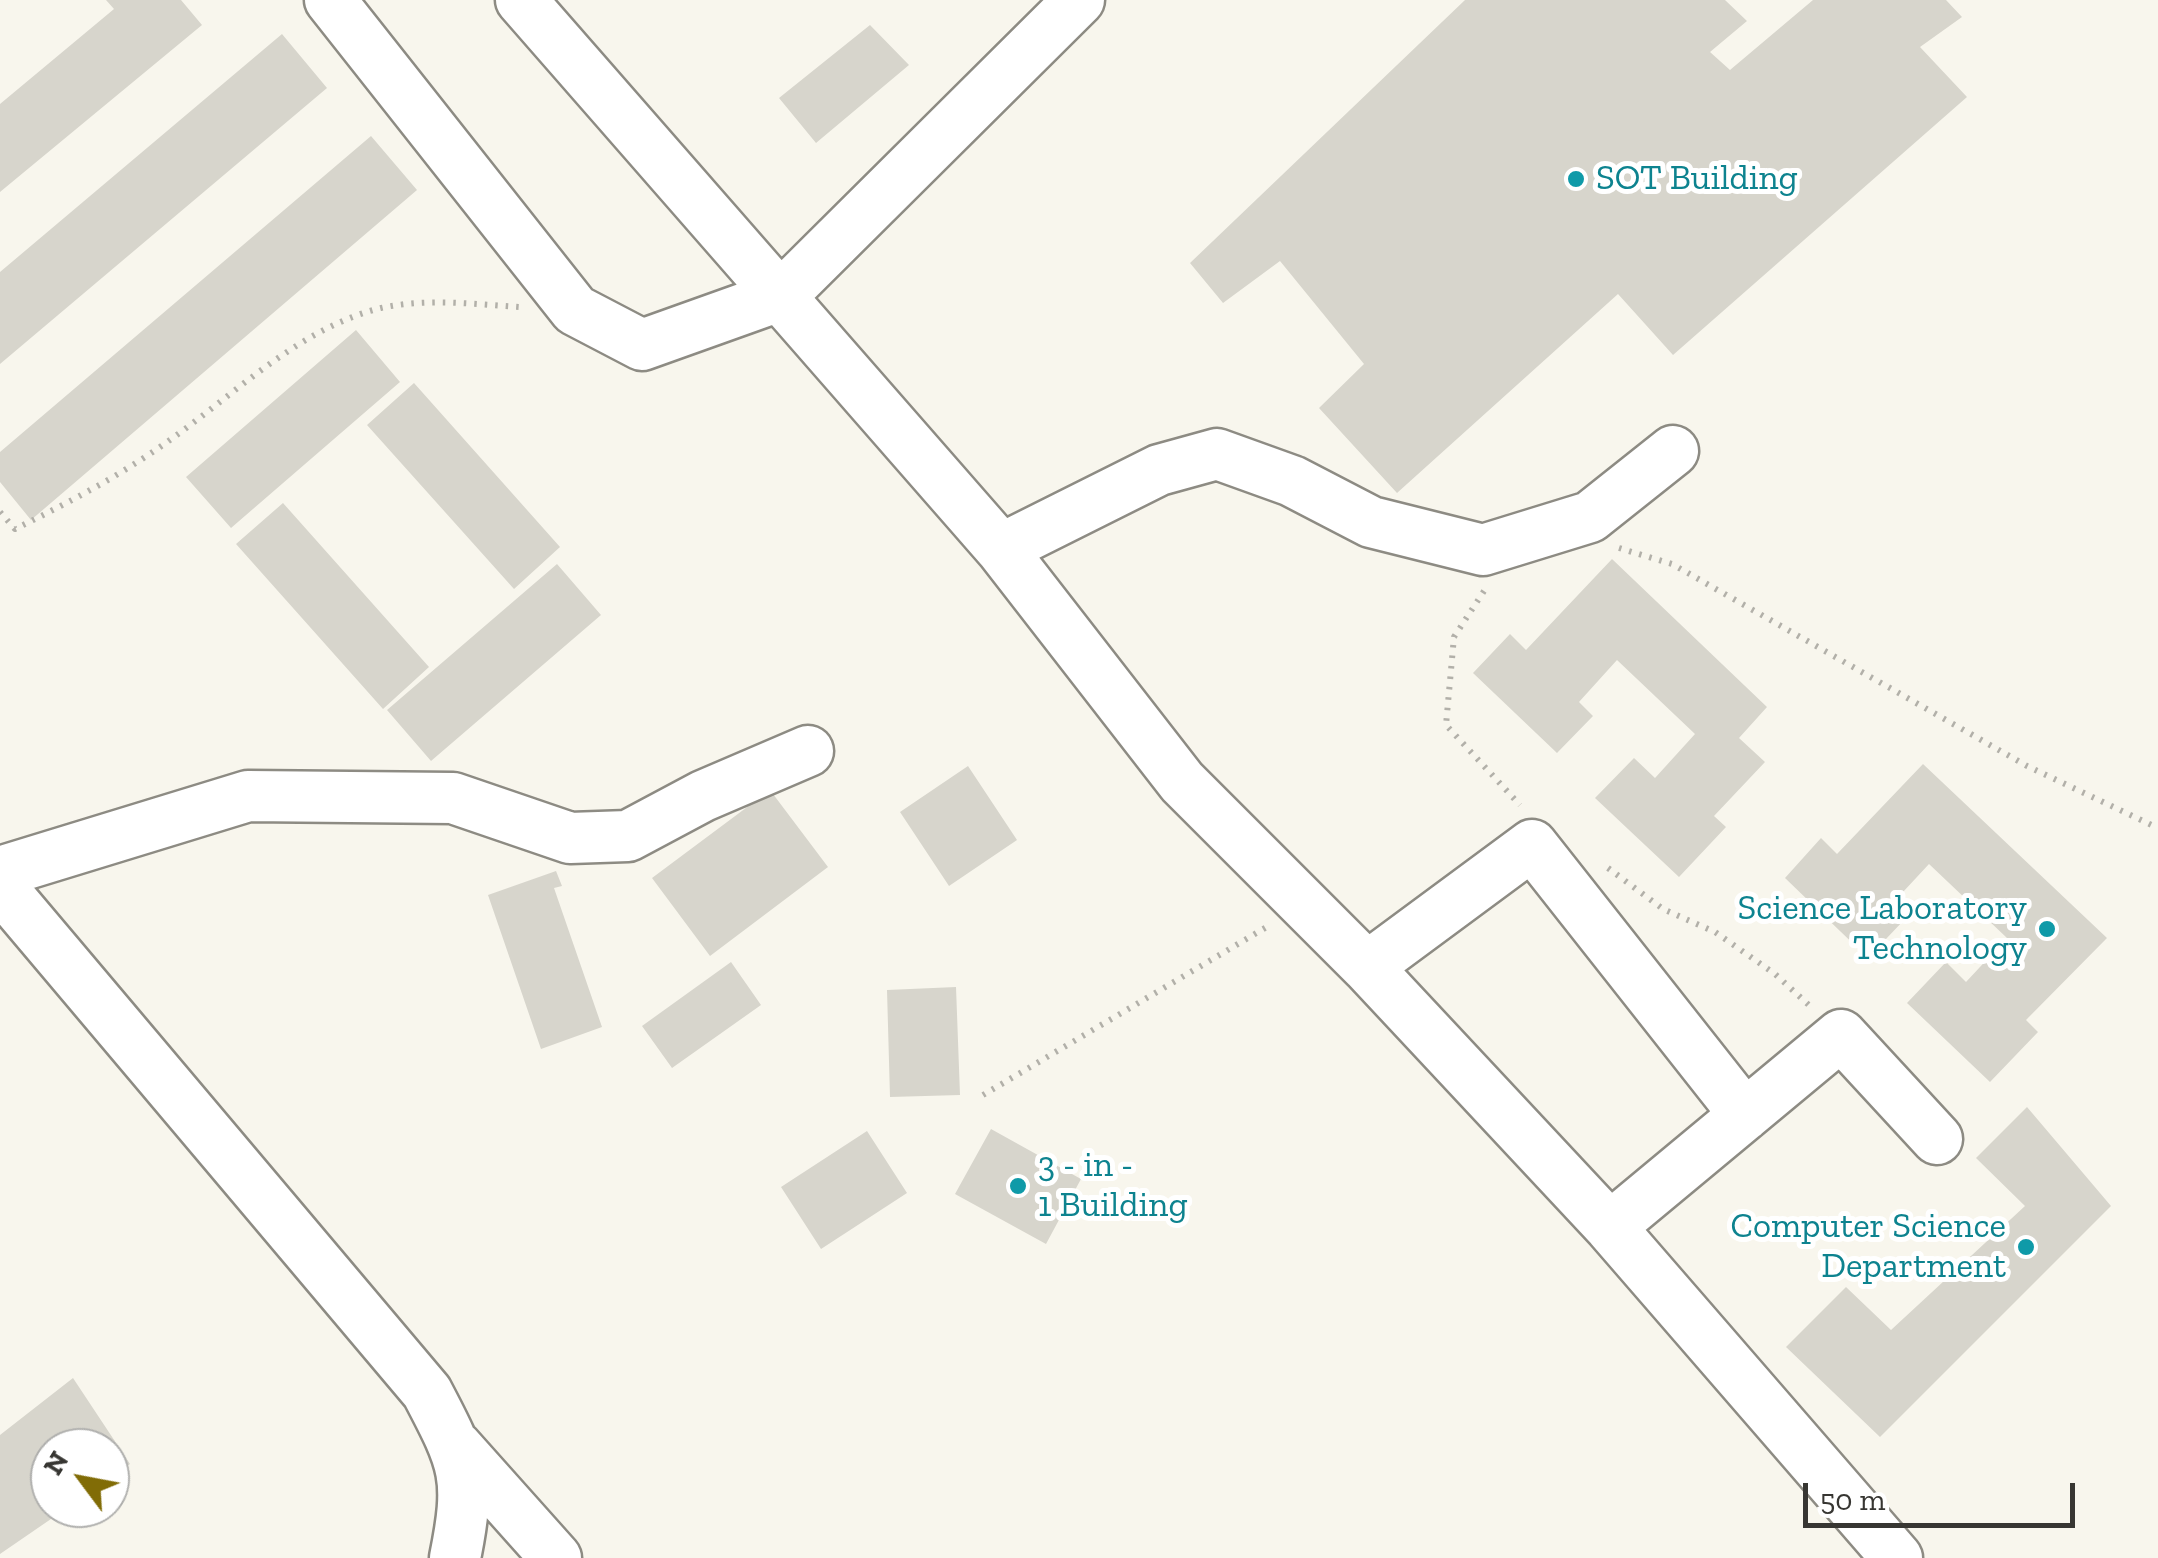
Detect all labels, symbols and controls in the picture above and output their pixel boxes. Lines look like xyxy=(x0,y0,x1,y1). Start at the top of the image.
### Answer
place label: SOT Building xyxy=(1596,158,1798,200)
marker: SOT Building xyxy=(1565,168,1587,190)
place label: Science Laboratory Technology xyxy=(1738,888,2027,970)
marker: Science Laboratory Technology xyxy=(2036,918,2058,940)
place label: 3 - in - 1 Building xyxy=(1038,1145,1188,1227)
marker: 3 - in - 1 Building xyxy=(1007,1175,1029,1197)
place label: Computer Science Department xyxy=(1731,1206,2006,1288)
marker: Computer Science Department xyxy=(2015,1236,2037,1258)
north arrow xyxy=(30,1428,130,1528)
text: N xyxy=(36,1445,75,1481)
scale bar xyxy=(1808,1463,2080,1525)
text: 50 m xyxy=(1820,1482,1885,1518)

